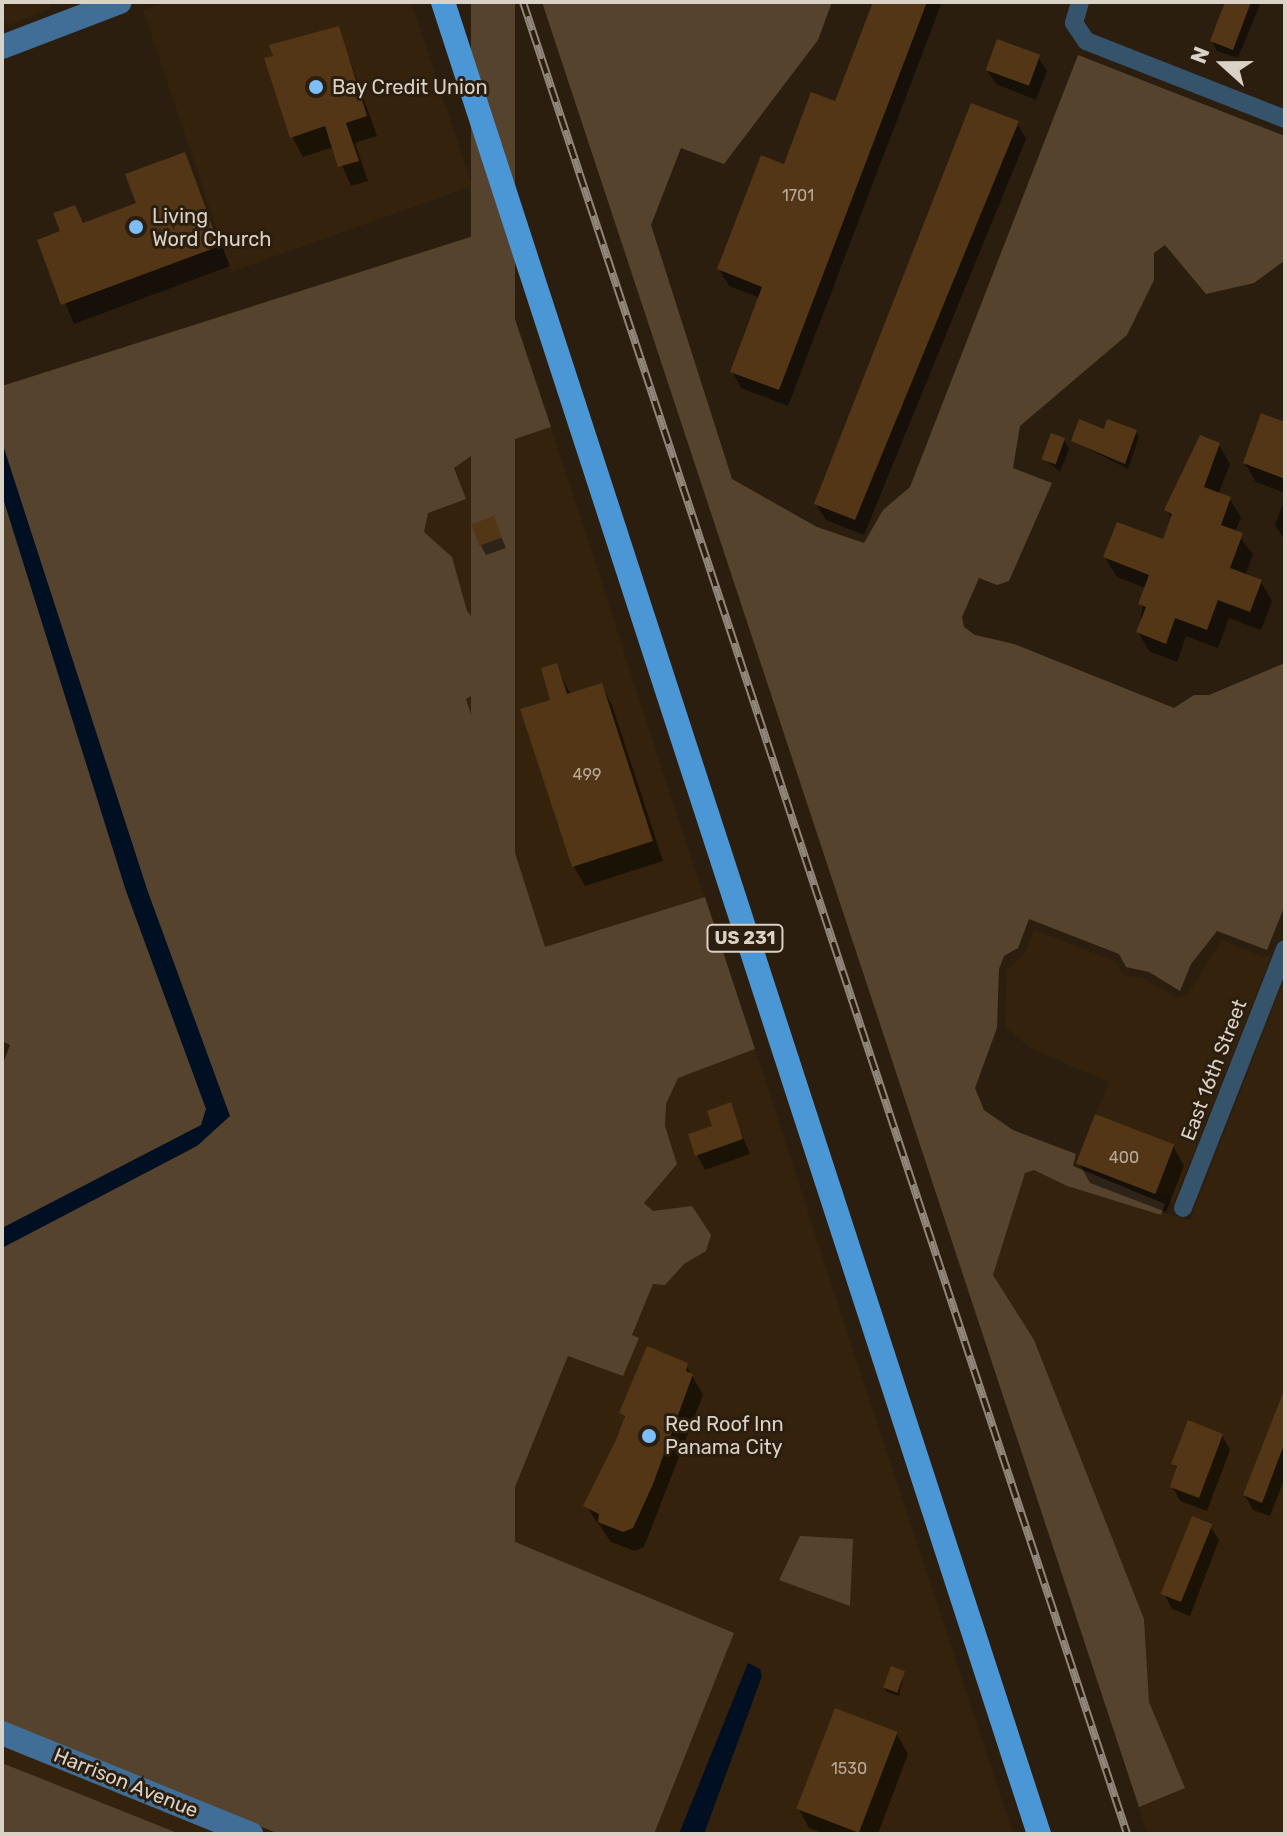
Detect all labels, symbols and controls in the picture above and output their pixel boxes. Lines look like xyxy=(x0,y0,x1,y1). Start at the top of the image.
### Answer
north arrow xyxy=(1183,24,1263,104)
text: N xyxy=(1185,43,1216,67)
place label: Bay Credit Union xyxy=(332,75,488,99)
marker: Bay Credit Union xyxy=(307,78,325,96)
house number: 1701 xyxy=(782,186,814,206)
place label: Living Word Church xyxy=(152,204,271,251)
marker: Living Word Church xyxy=(127,218,145,236)
house number: 499 xyxy=(573,765,601,785)
road number: US 231 xyxy=(705,924,785,952)
street label: East 16th Street xyxy=(1176,996,1252,1144)
house number: 400 xyxy=(1109,1148,1139,1168)
place label: Red Roof Inn Panama City xyxy=(665,1412,784,1459)
marker: Red Roof Inn Panama City xyxy=(640,1427,658,1445)
street label: Harrison Avenue xyxy=(50,1743,202,1823)
house number: 1530 xyxy=(831,1759,867,1779)

